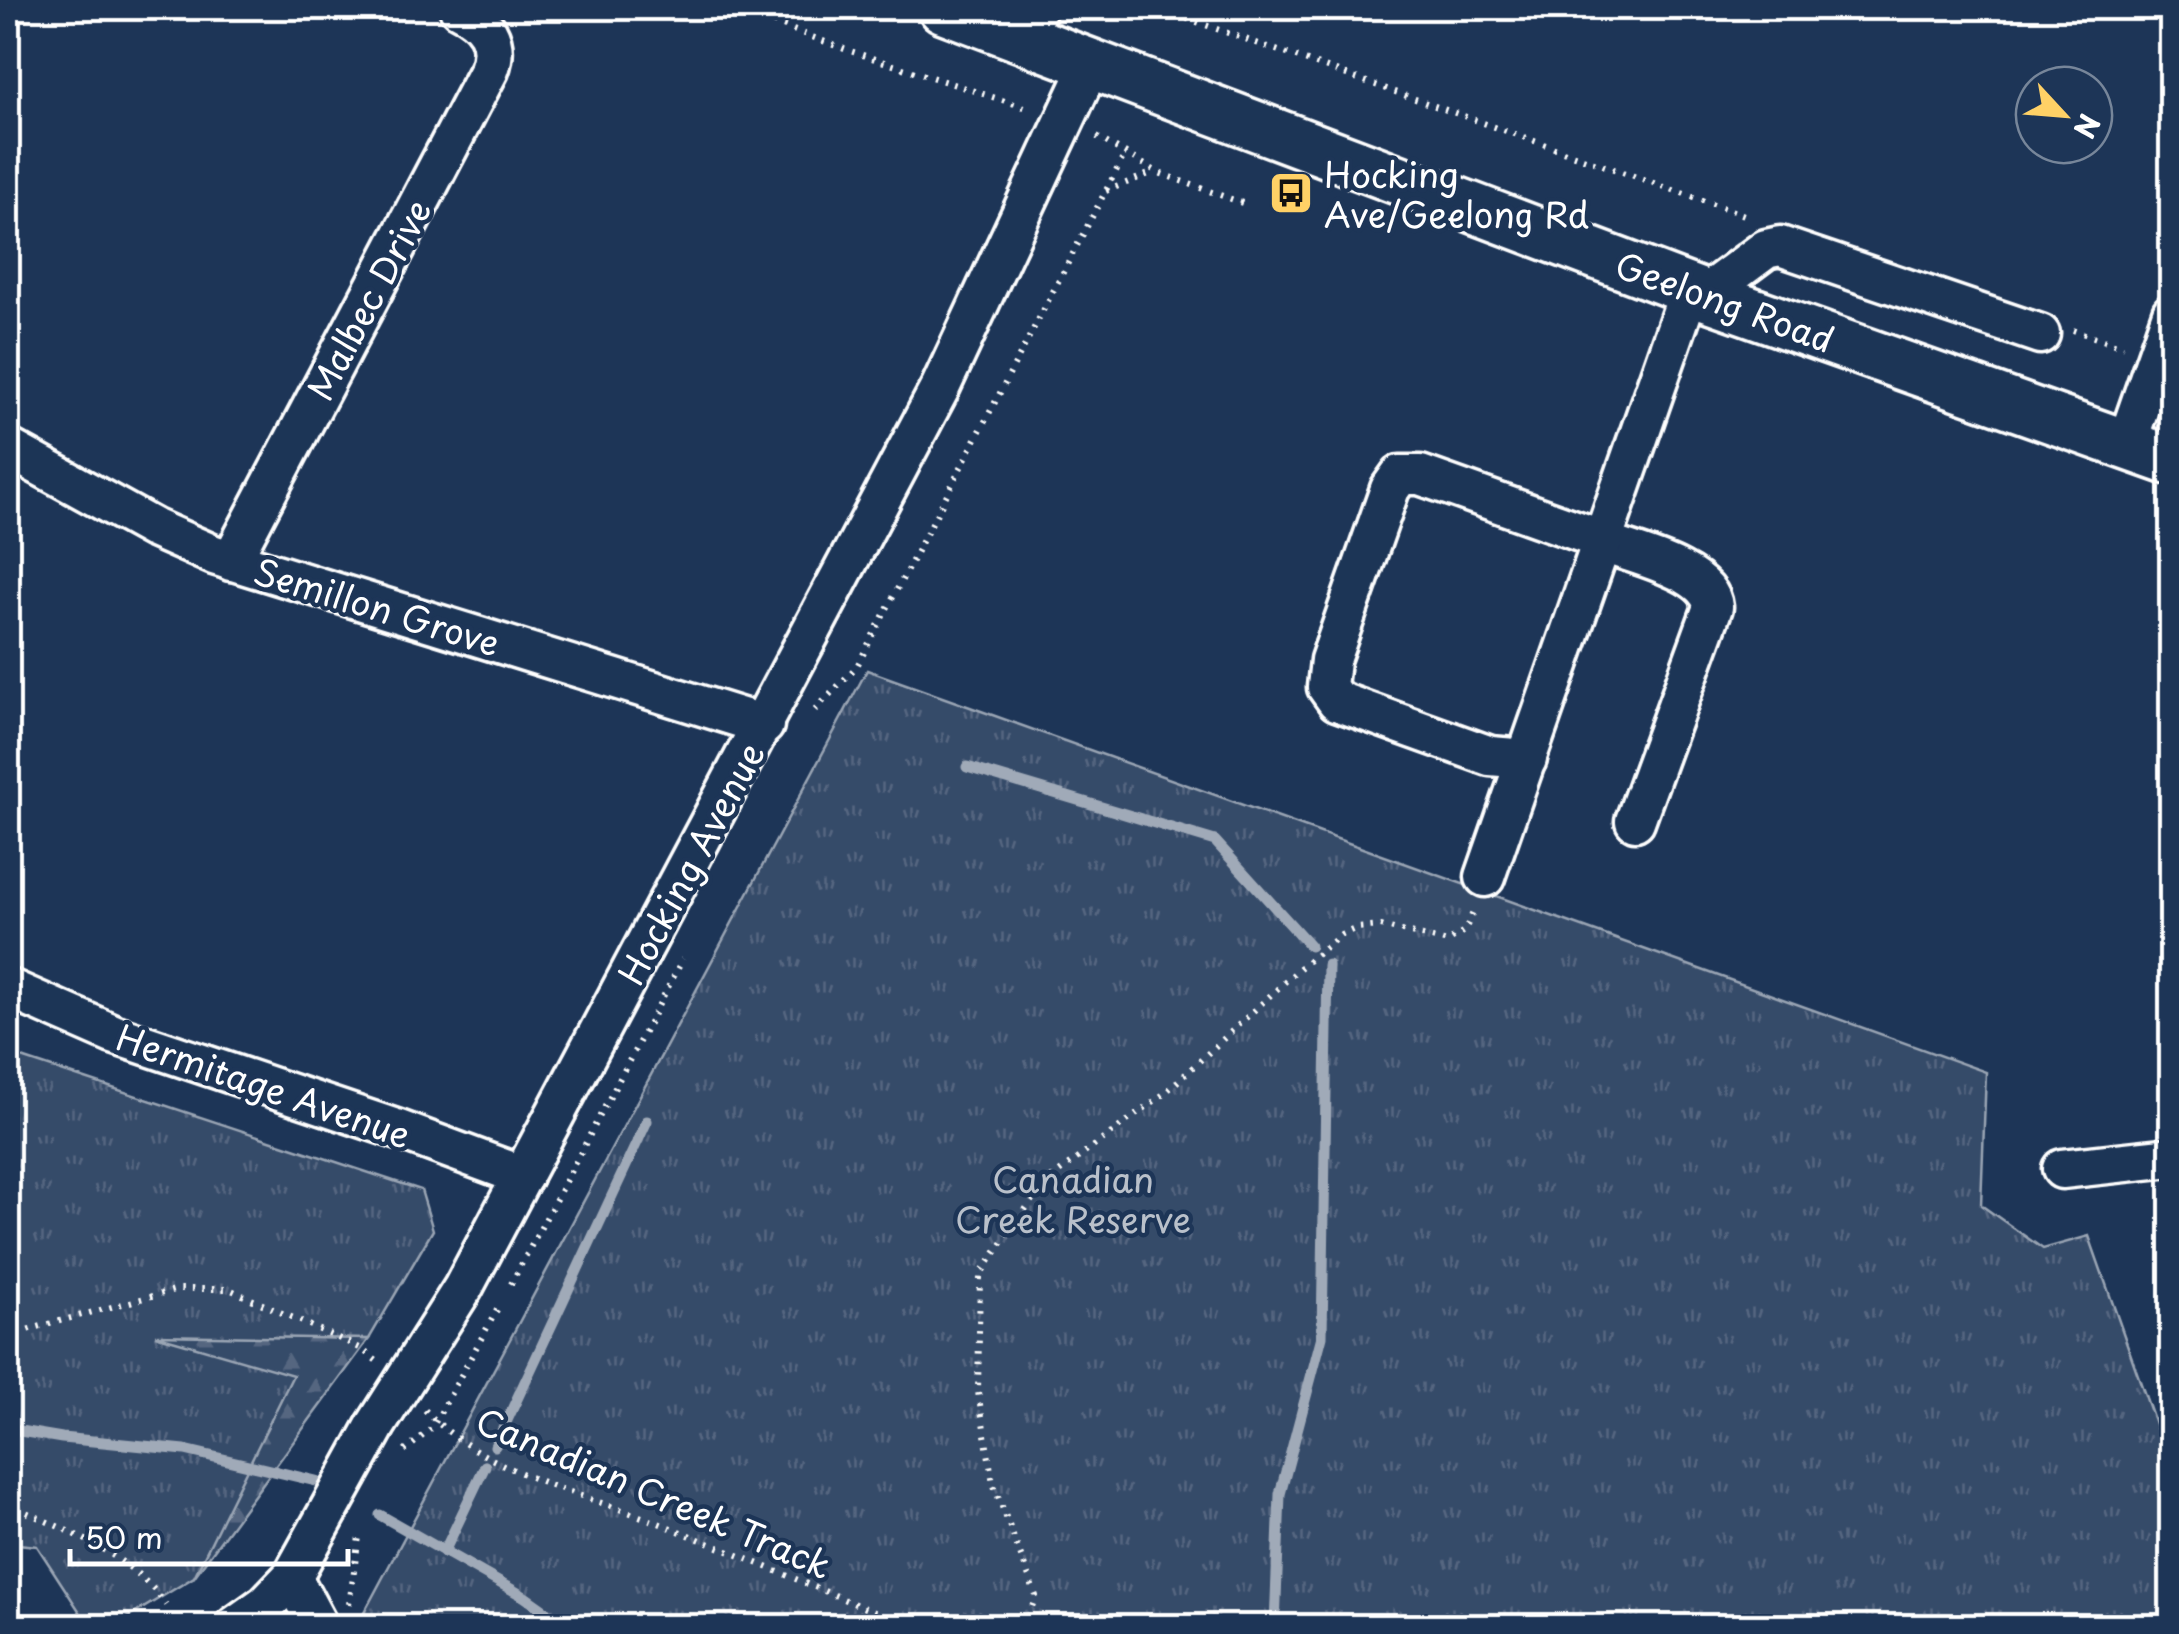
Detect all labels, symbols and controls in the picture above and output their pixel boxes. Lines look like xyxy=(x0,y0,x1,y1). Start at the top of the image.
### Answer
north arrow xyxy=(2014,65,2114,165)
text: N xyxy=(2064,107,2112,146)
place label: Hocking Ave/Geelong Rd xyxy=(1324,147,1589,240)
bus stop icon: Hocking Ave/Geelong Rd xyxy=(1268,170,1314,216)
street label: Malbec Drive xyxy=(293,189,443,409)
street label: Geelong Road xyxy=(1608,237,1842,365)
street label: Semillon Grove xyxy=(247,543,507,669)
street label: Hocking Avenue xyxy=(604,732,776,994)
street label: Hermitage Avenue xyxy=(110,1010,418,1160)
park label: Canadian Creek Reserve xyxy=(955,1152,1191,1245)
street label: Canadian Creek Track xyxy=(468,1393,840,1591)
scale bar xyxy=(70,1504,348,1566)
text: 50 m xyxy=(85,1514,163,1559)

